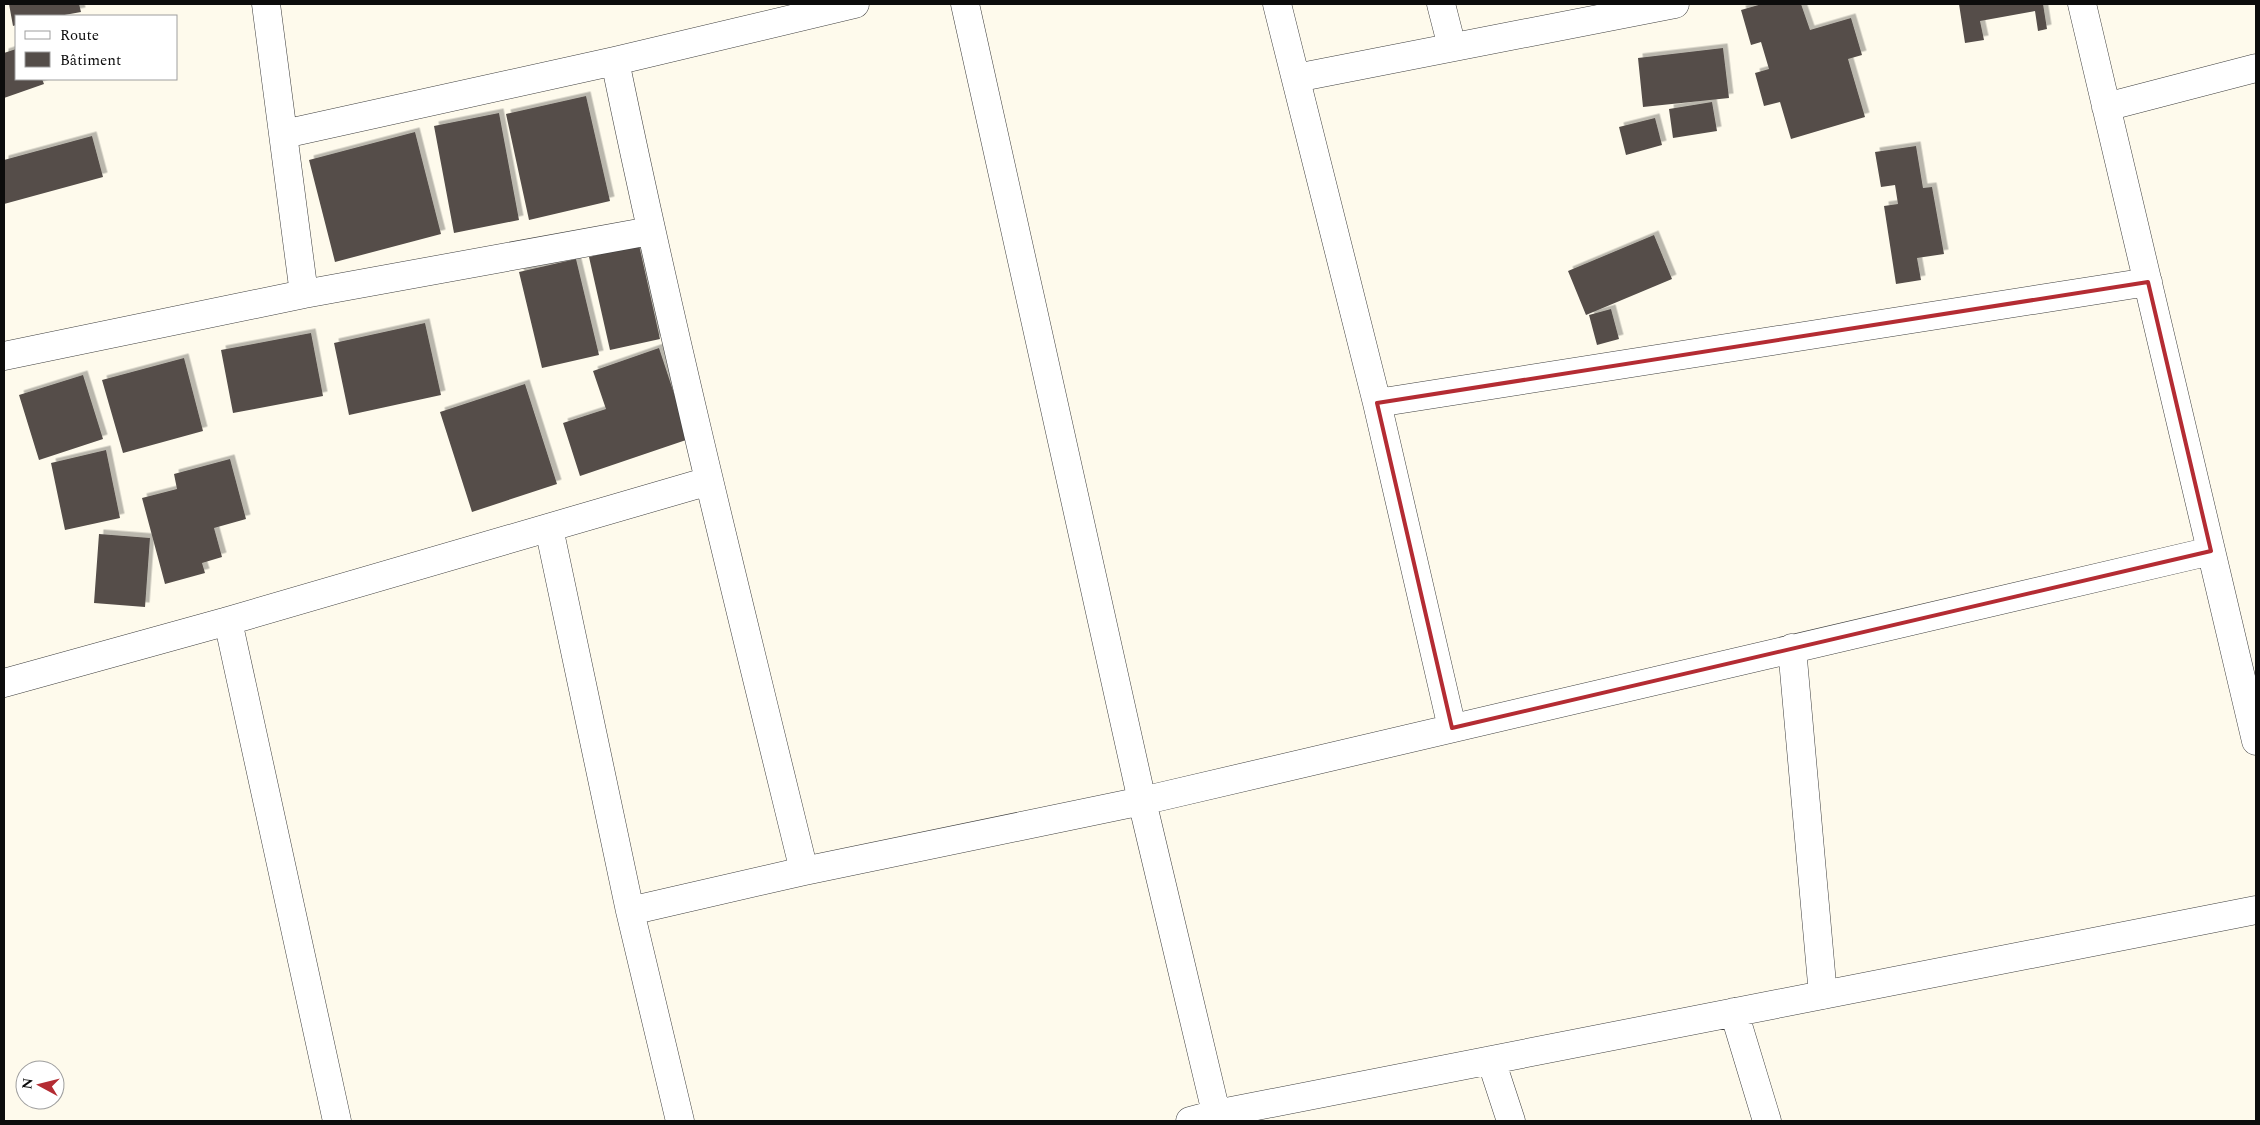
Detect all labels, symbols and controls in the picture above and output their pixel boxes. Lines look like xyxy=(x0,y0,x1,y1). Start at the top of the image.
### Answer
legend xyxy=(15,15,178,80)
text: Route xyxy=(60,24,99,47)
text: Bâtiment xyxy=(60,49,121,72)
north arrow xyxy=(15,1060,65,1110)
text: N xyxy=(16,1077,39,1090)

